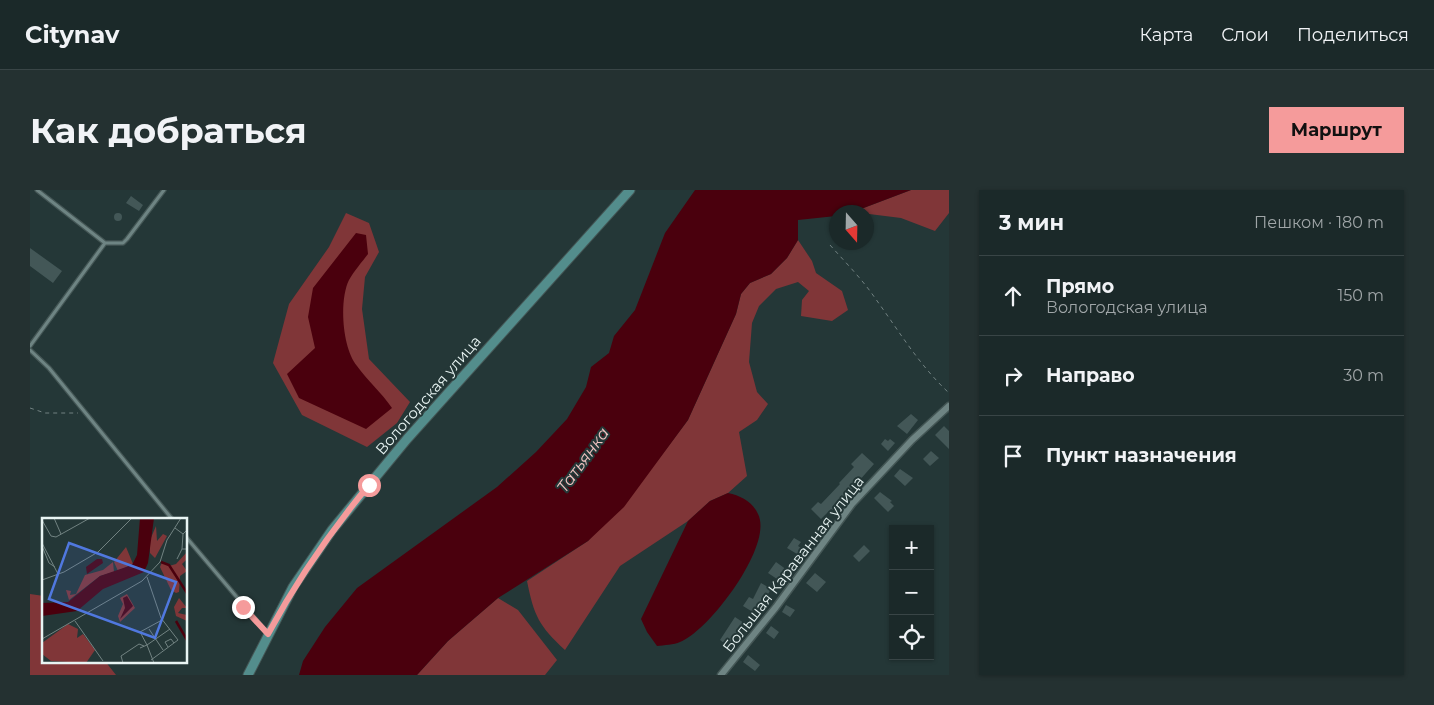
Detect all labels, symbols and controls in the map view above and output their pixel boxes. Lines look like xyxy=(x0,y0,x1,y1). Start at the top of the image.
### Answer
text: Citynav xyxy=(25,20,119,49)
text: Карта xyxy=(1139,24,1193,46)
text: Слои xyxy=(1221,24,1269,46)
text: Поделиться xyxy=(1297,24,1409,46)
button: Маршрут xyxy=(1269,107,1404,153)
text: Как добраться xyxy=(30,109,307,152)
north arrow xyxy=(829,205,874,250)
text: 3 мин xyxy=(999,210,1064,235)
text: Пешком · 180 m xyxy=(1254,213,1384,232)
text: Прямо xyxy=(1046,275,1114,298)
icon: ahead xyxy=(999,282,1027,310)
text: 150 m xyxy=(1337,286,1384,305)
text: Вологодская улица xyxy=(1046,298,1207,317)
street label: Вологодская улица xyxy=(371,332,485,458)
icon: right xyxy=(999,362,1027,390)
text: Направо xyxy=(1046,364,1135,387)
text: 30 m xyxy=(1343,366,1384,385)
water label: Татьянка xyxy=(553,424,613,496)
icon: arrive xyxy=(999,442,1027,470)
text: Пункт назначения xyxy=(1046,444,1237,467)
street label: Большая Караванная улица xyxy=(718,472,868,656)
route start xyxy=(358,474,381,497)
inset map xyxy=(42,518,188,662)
map controls xyxy=(889,525,934,660)
button: + xyxy=(889,525,934,570)
button: − xyxy=(889,570,934,615)
route end xyxy=(232,596,255,619)
button: locate xyxy=(889,615,934,660)

